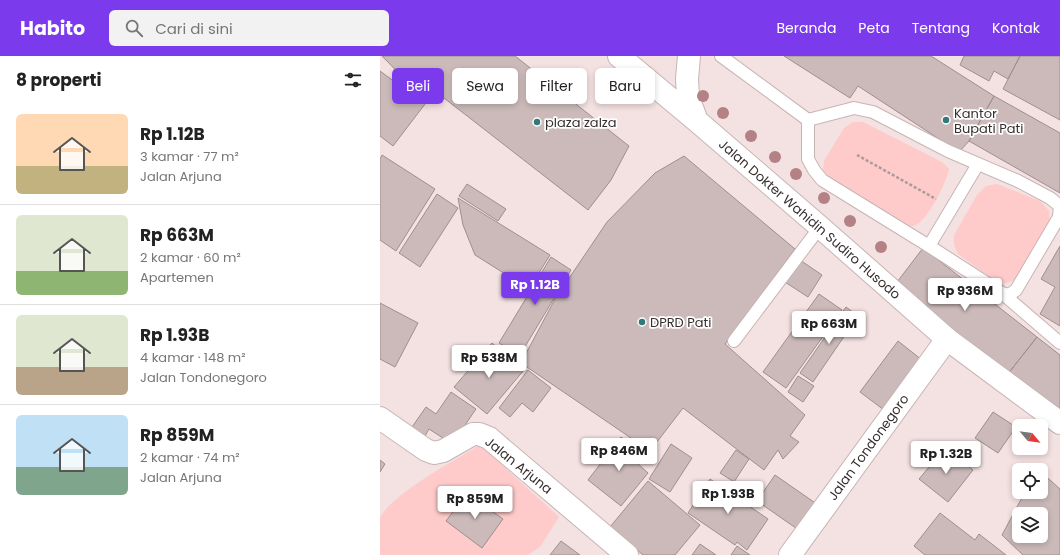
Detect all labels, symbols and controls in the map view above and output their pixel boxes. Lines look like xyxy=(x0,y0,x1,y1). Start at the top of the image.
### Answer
search box xyxy=(109,10,389,46)
text: Habito xyxy=(20,15,85,42)
icon: search xyxy=(123,17,145,39)
text: Cari di sini xyxy=(155,18,233,39)
text: Beranda xyxy=(777,18,836,38)
text: Peta xyxy=(858,18,890,38)
text: Tentang xyxy=(912,18,970,38)
text: Kontak xyxy=(992,18,1040,38)
text: 8 properti xyxy=(16,68,101,92)
chip: Beli xyxy=(392,68,444,104)
chip: Sewa xyxy=(452,68,518,104)
chip: Filter xyxy=(526,68,587,104)
chip: Baru xyxy=(595,68,655,104)
icon: filters xyxy=(342,69,364,91)
place label: Kantor Bupati Pati xyxy=(954,104,1024,138)
place label: plaza zalza xyxy=(545,113,617,132)
marker: Kantor Bupati Pati xyxy=(941,115,951,125)
marker: plaza zalza xyxy=(532,117,542,127)
text: Rp 1.12B xyxy=(140,122,205,146)
icon: home xyxy=(48,130,96,178)
street label: Jalan Dokter Wahidin Sudiro Husodo xyxy=(715,135,905,304)
text: 3 kamar · 77 m² xyxy=(140,147,239,166)
text: Jalan Arjuna xyxy=(140,167,222,186)
text: Rp 663M xyxy=(140,223,214,247)
icon: home xyxy=(48,231,96,279)
text: 2 kamar · 60 m² xyxy=(140,248,241,267)
text: Apartemen xyxy=(140,268,214,287)
pin: Rp 1.12B xyxy=(494,272,576,306)
text: Rp 1.12B xyxy=(510,275,560,294)
pin: Rp 936M xyxy=(928,278,1002,312)
text: Rp 936M xyxy=(937,281,993,300)
pin: Rp 663M xyxy=(792,311,866,345)
place label: DPRD Pati xyxy=(650,313,712,332)
text: Rp 663M xyxy=(801,314,857,333)
marker: DPRD Pati xyxy=(637,317,647,327)
text: Rp 1.93B xyxy=(140,323,209,347)
icon: home xyxy=(48,331,96,379)
pin: Rp 538M xyxy=(452,345,526,379)
text: 4 kamar · 148 m² xyxy=(140,348,246,367)
text: Rp 538M xyxy=(461,348,517,367)
text: Jalan Tondonegoro xyxy=(140,368,267,387)
street label: Jalan Tondonegoro xyxy=(823,390,913,504)
north arrow xyxy=(1012,419,1048,455)
map controls xyxy=(1012,419,1048,543)
text: Rp 859M xyxy=(140,423,214,447)
icon: home xyxy=(48,431,96,479)
street label: Jalan Arjuna xyxy=(481,432,556,498)
pin: Rp 846M xyxy=(582,438,656,472)
text: Rp 846M xyxy=(590,441,648,460)
pin: Rp 1.32B xyxy=(905,441,987,475)
text: Rp 1.32B xyxy=(920,444,972,463)
text: 2 kamar · 74 m² xyxy=(140,448,240,467)
button: locate xyxy=(1012,463,1048,499)
text: Jalan Arjuna xyxy=(140,468,222,487)
pin: Rp 1.93B xyxy=(687,481,769,515)
text: Rp 1.93B xyxy=(701,484,755,503)
pin: Rp 859M xyxy=(438,486,512,520)
text: Rp 859M xyxy=(447,489,503,508)
button: layers xyxy=(1012,507,1048,543)

